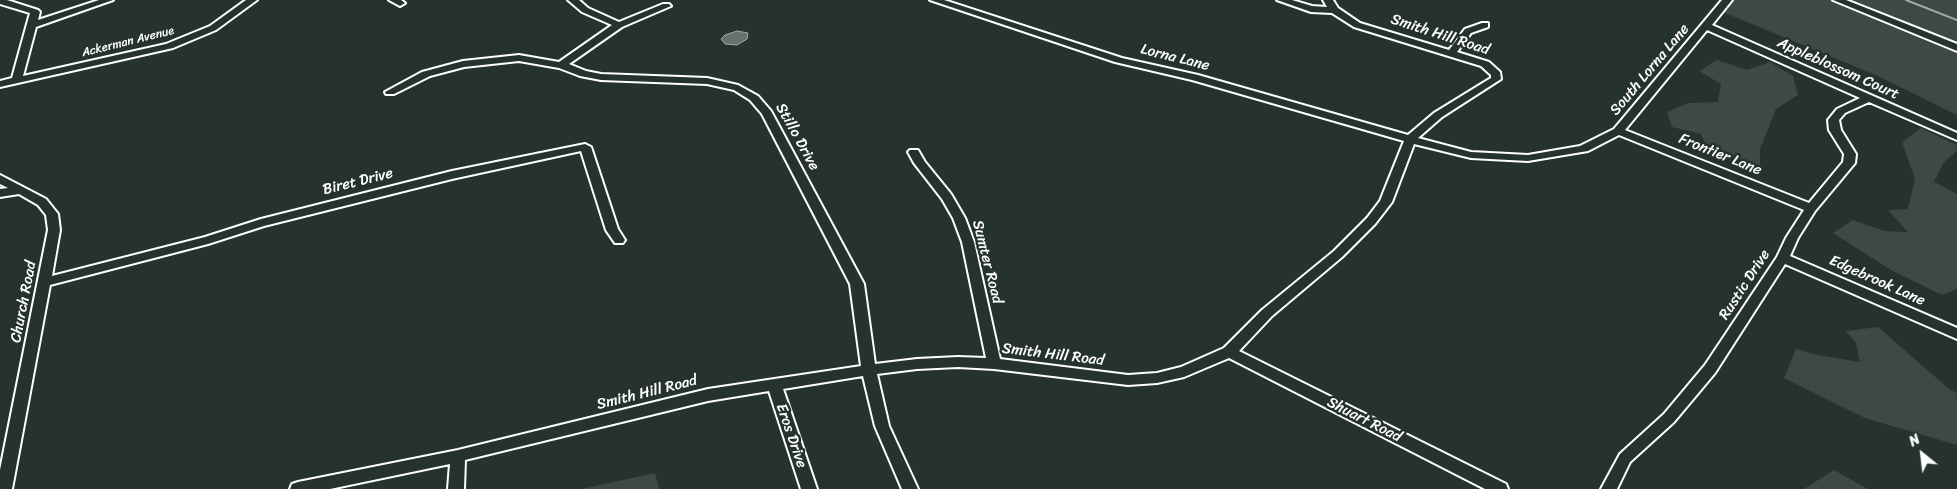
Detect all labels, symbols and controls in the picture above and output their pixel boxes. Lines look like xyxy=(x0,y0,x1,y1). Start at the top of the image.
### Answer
street label: Smith Hill Road xyxy=(1388,11,1492,59)
street label: South Lorna Lane xyxy=(1607,21,1693,119)
street label: Ackerman Avenue xyxy=(80,24,176,60)
street label: Appleblossom Court xyxy=(1774,34,1902,104)
street label: Lorna Lane xyxy=(1139,41,1211,75)
street label: Stillo Drive xyxy=(771,100,823,174)
street label: Frontier Lane xyxy=(1676,130,1764,180)
street label: Biret Drive xyxy=(321,165,395,199)
street label: Sumter Road xyxy=(968,218,1006,306)
street label: Rustic Drive xyxy=(1716,247,1774,323)
street label: Edgebrook Lane xyxy=(1826,252,1928,310)
street label: Church Road xyxy=(7,260,41,344)
street label: Smith Hill Road xyxy=(1001,340,1105,370)
street label: Smith Hill Road xyxy=(595,372,699,414)
street label: Shuart Road xyxy=(1324,394,1404,446)
street label: Eros Drive xyxy=(772,401,810,471)
text: N xyxy=(1904,427,1925,454)
north arrow xyxy=(1897,429,1947,479)

